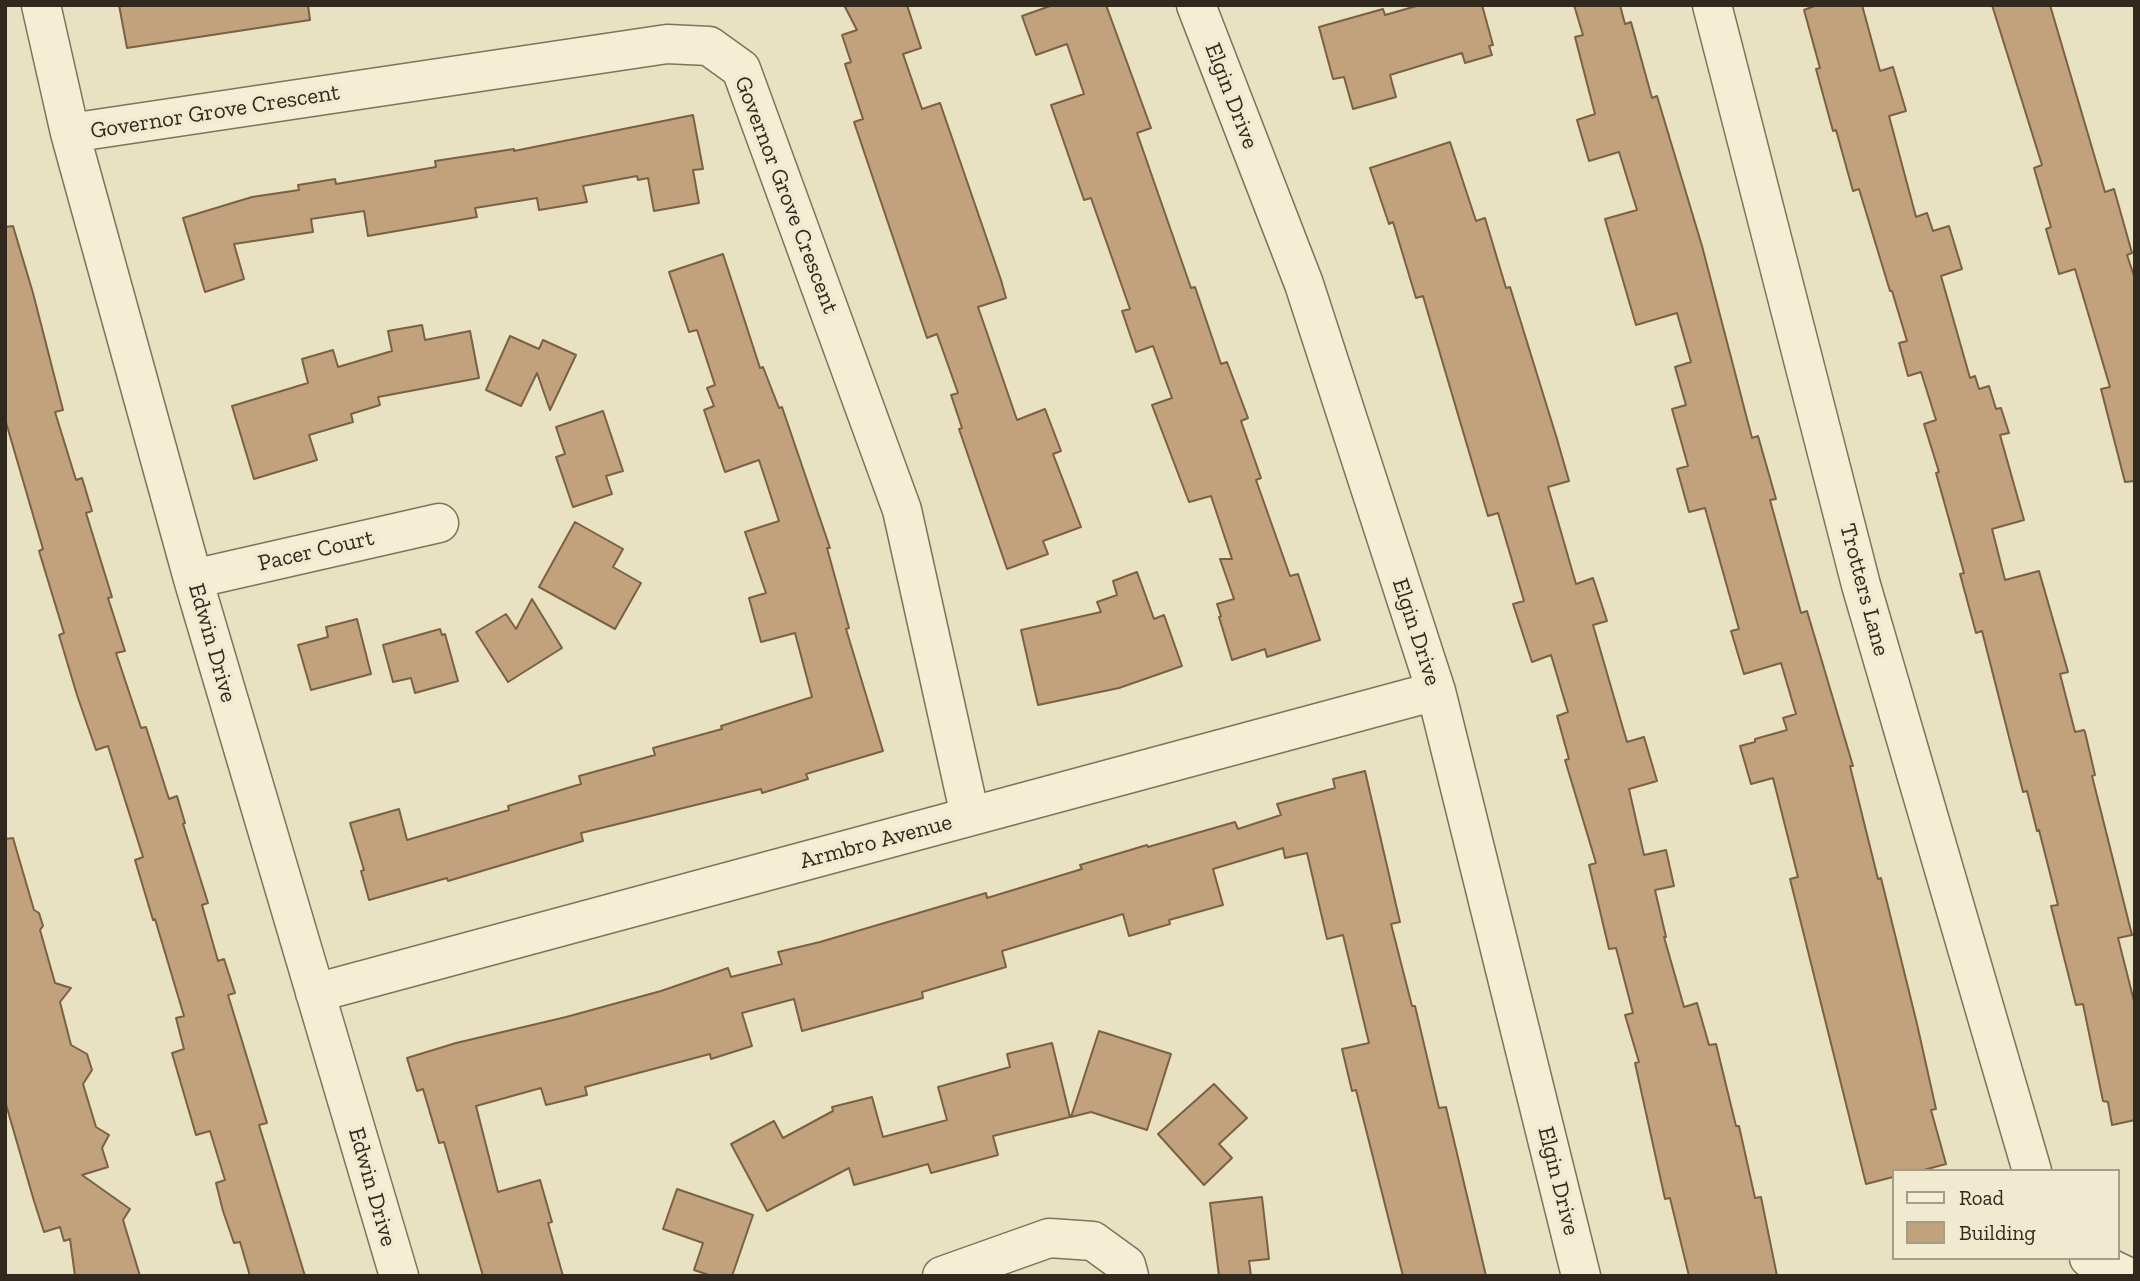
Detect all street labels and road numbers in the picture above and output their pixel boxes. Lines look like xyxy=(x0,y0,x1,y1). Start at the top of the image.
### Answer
street label: Elgin Drive xyxy=(1198,39,1264,153)
street label: Governor Grove Crescent xyxy=(728,72,844,318)
street label: Governor Grove Crescent xyxy=(88,79,342,145)
street label: Trotters Lane xyxy=(1833,521,1895,659)
street label: Pacer Court xyxy=(255,524,377,578)
street label: Elgin Drive xyxy=(1386,575,1446,689)
street label: Edwin Drive xyxy=(182,580,242,706)
street label: Armbro Avenue xyxy=(797,808,955,876)
street label: Edwin Drive xyxy=(342,1124,402,1250)
street label: Elgin Drive xyxy=(1531,1124,1585,1238)

